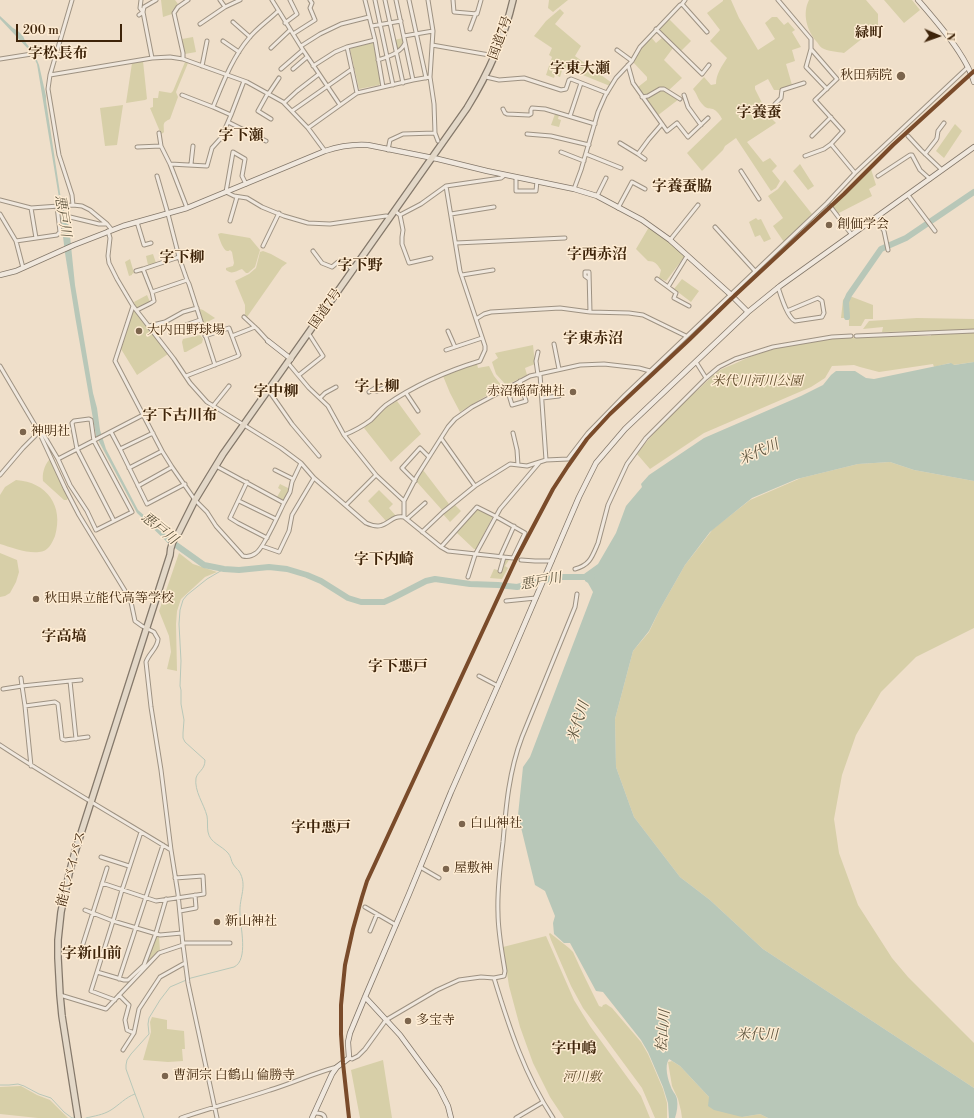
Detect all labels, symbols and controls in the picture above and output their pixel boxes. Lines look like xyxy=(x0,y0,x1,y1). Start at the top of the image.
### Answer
street label: 国道7号 xyxy=(486,14,516,62)
scale bar xyxy=(18,16,124,42)
north arrow xyxy=(918,16,958,56)
text: 200 m xyxy=(23,23,59,38)
district label: 緑町 xyxy=(855,26,883,42)
text: N xyxy=(943,32,957,41)
district label: 字松長布 xyxy=(28,45,88,63)
district label: 字東大瀬 xyxy=(550,60,610,78)
place label: 秋田病院 xyxy=(840,68,892,84)
marker: 秋田病院 xyxy=(895,70,907,82)
district label: 字養蚕 xyxy=(737,104,781,122)
district label: 字下瀬 xyxy=(219,127,263,145)
district label: 字養蚕脇 xyxy=(652,178,712,196)
water label: 悪戸川 xyxy=(50,194,74,238)
place label: 創価学会 xyxy=(837,217,889,233)
marker: 創価学会 xyxy=(824,220,834,230)
district label: 字西赤沼 xyxy=(567,246,627,264)
district label: 字下柳 xyxy=(160,249,204,267)
district label: 字下野 xyxy=(338,257,382,275)
street label: 国道7号 xyxy=(307,286,345,332)
place label: 大内田野球場 xyxy=(147,323,225,339)
marker: 大内田野球場 xyxy=(134,326,144,336)
district label: 字東赤沼 xyxy=(563,330,623,348)
park label: 米代川河川公園 xyxy=(712,374,802,390)
district label: 字上柳 xyxy=(355,378,399,396)
district label: 字中柳 xyxy=(254,383,298,401)
place label: 赤沼稲荷神社 xyxy=(487,384,565,400)
marker: 赤沼稲荷神社 xyxy=(568,387,578,397)
district label: 字下古川布 xyxy=(143,407,217,425)
place label: 神明社 xyxy=(31,424,70,440)
marker: 神明社 xyxy=(18,427,28,437)
water label: 米代川 xyxy=(736,437,782,469)
water label: 悪戸川 xyxy=(137,509,181,549)
district label: 字下内崎 xyxy=(354,551,414,569)
water label: 悪戸川 xyxy=(519,570,563,594)
place label: 秋田県立能代高等学校 xyxy=(44,591,174,607)
marker: 秋田県立能代高等学校 xyxy=(31,594,41,604)
district label: 字高塙 xyxy=(42,628,86,646)
district label: 字下悪戸 xyxy=(368,658,428,676)
water label: 米代川 xyxy=(565,699,593,745)
place label: 白山神社 xyxy=(470,816,522,832)
district label: 字中悪戸 xyxy=(291,819,351,837)
marker: 白山神社 xyxy=(457,819,467,829)
street label: 能代バイパス xyxy=(54,829,90,909)
place label: 屋敷神 xyxy=(454,861,493,877)
marker: 屋敷神 xyxy=(441,864,451,874)
place label: 新山神社 xyxy=(225,914,277,930)
marker: 新山神社 xyxy=(212,917,222,927)
district label: 字新山前 xyxy=(62,945,122,963)
water label: 桧山川 xyxy=(654,1009,674,1053)
place label: 多宝寺 xyxy=(416,1013,455,1029)
marker: 多宝寺 xyxy=(403,1016,413,1026)
water label: 米代川 xyxy=(736,1028,778,1044)
district label: 字中嶋 xyxy=(552,1040,596,1058)
place label: 曹洞宗 白鶴山 倫勝寺 xyxy=(173,1068,295,1084)
park label: 河川敷 xyxy=(563,1070,601,1086)
marker: 曹洞宗 白鶴山 倫勝寺 xyxy=(160,1071,170,1081)

